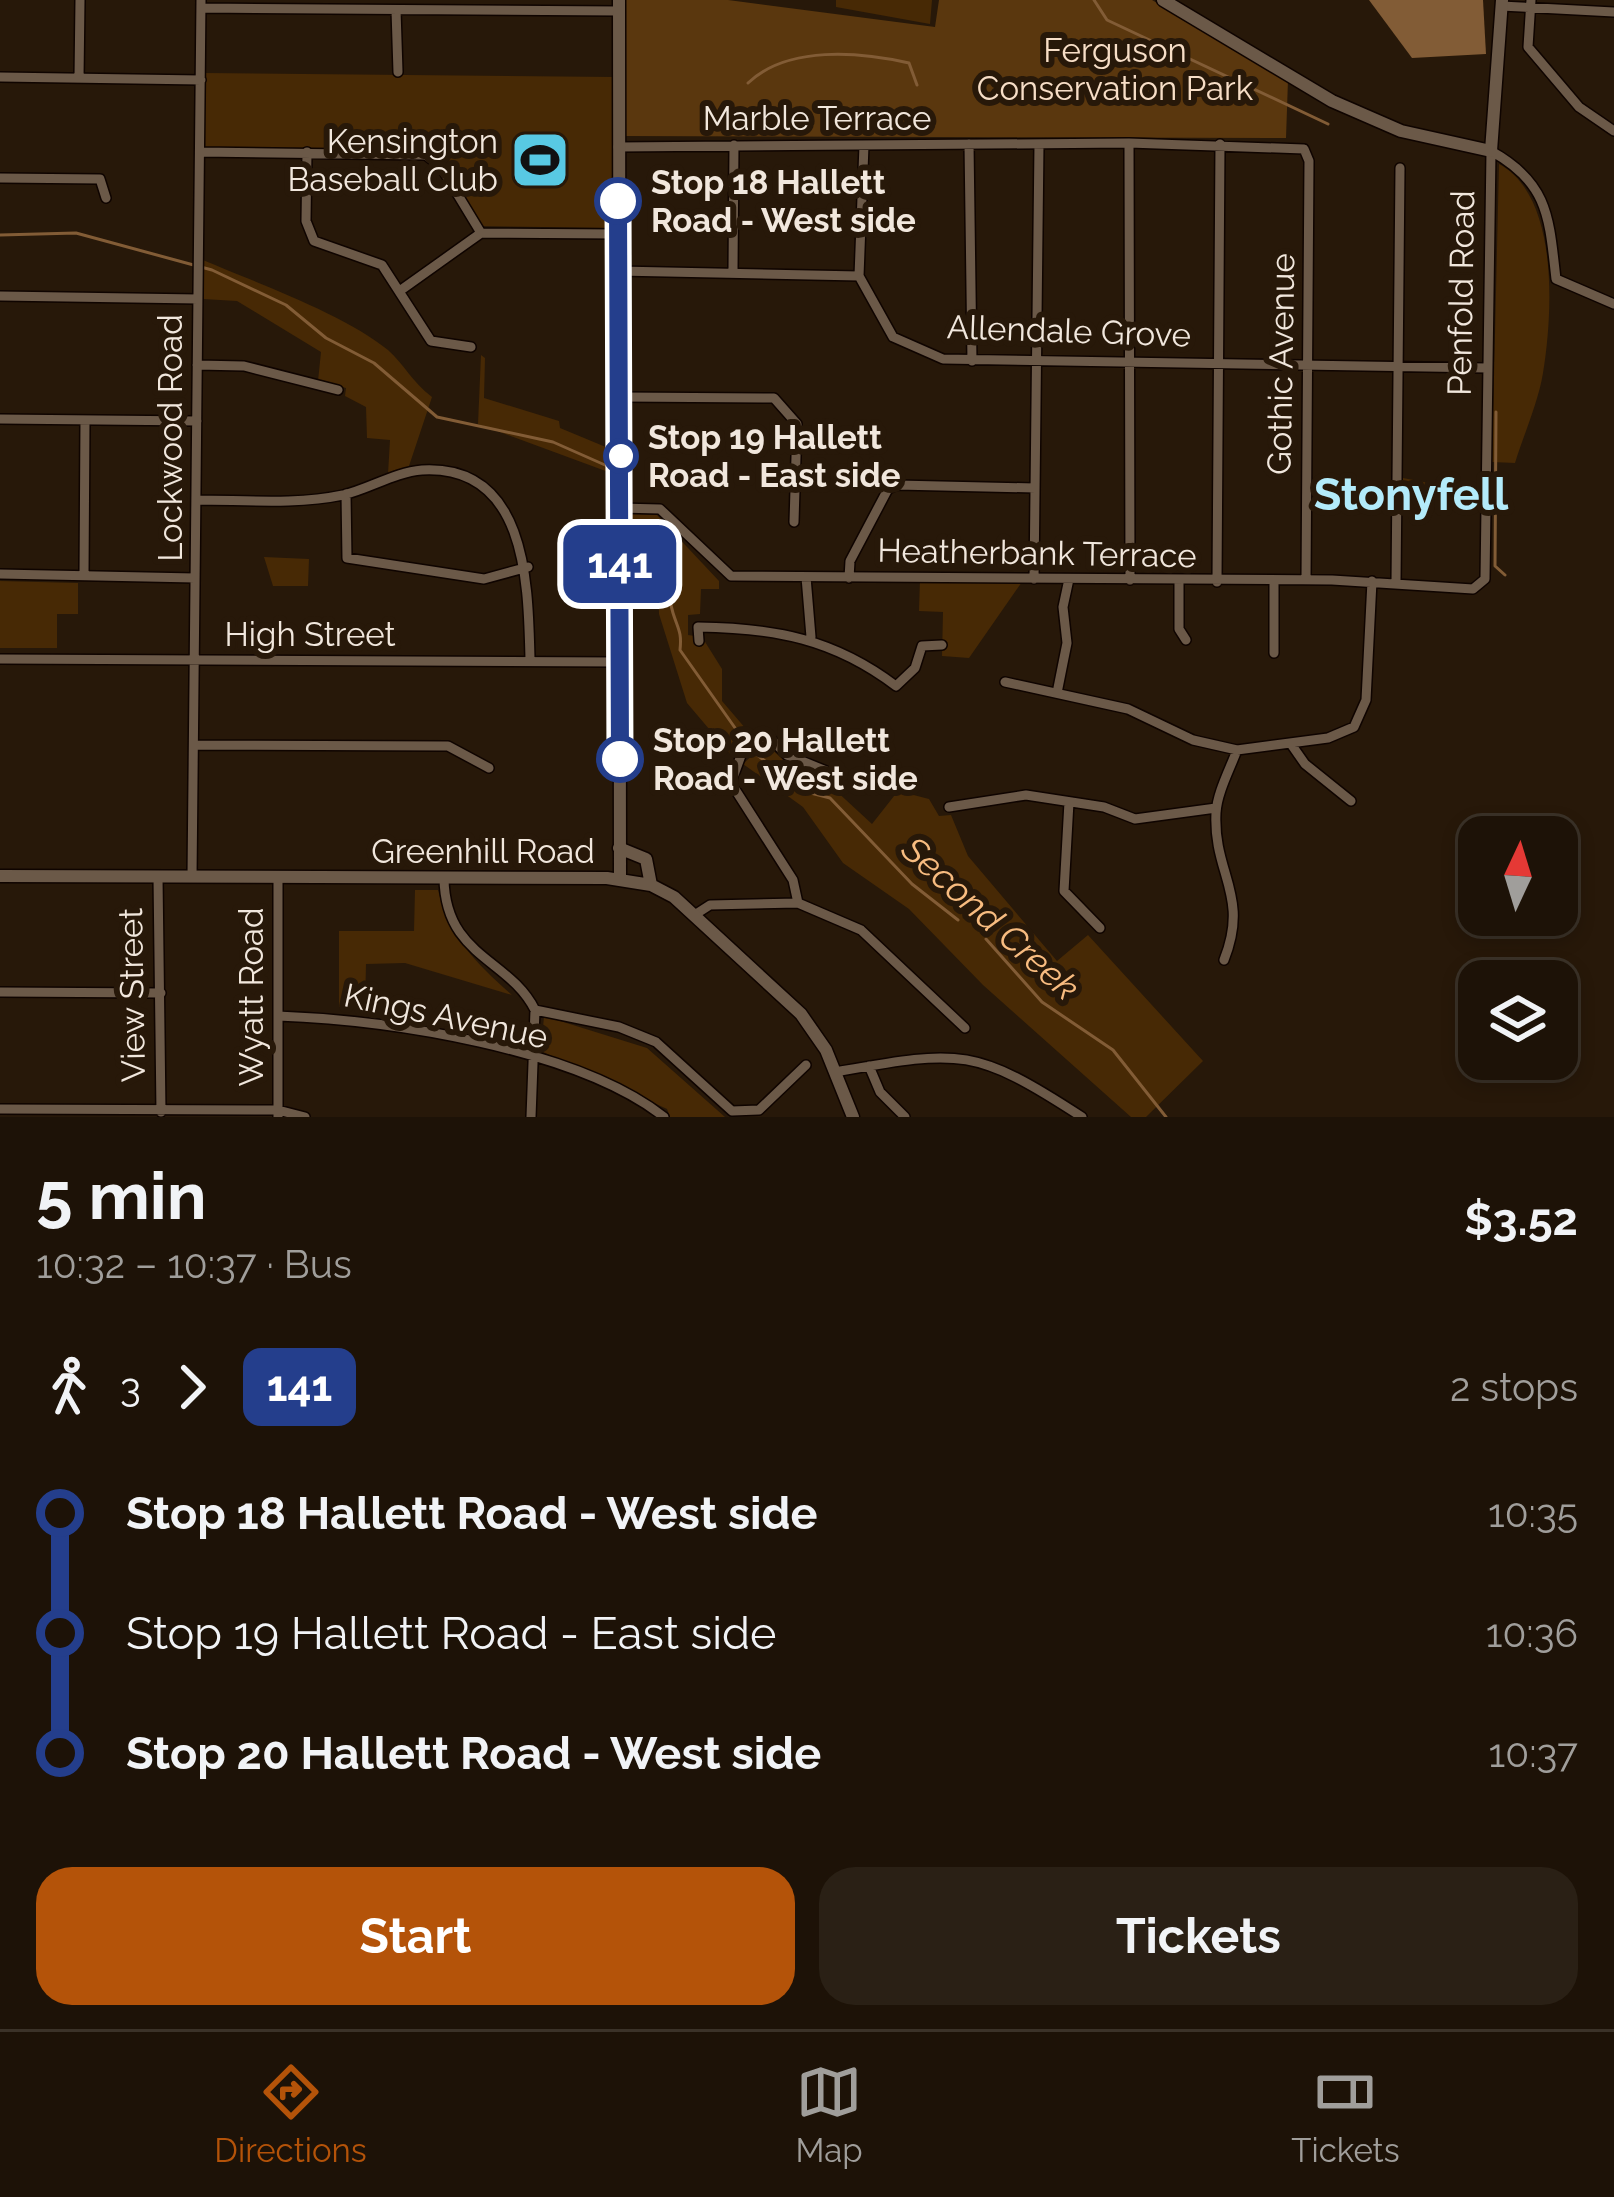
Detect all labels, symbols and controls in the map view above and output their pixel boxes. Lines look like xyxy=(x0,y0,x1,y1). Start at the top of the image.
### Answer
park label: Ferguson Conservation Park xyxy=(977,31,1254,108)
street label: Marble Terrace xyxy=(703,99,931,138)
place label: Kensington Baseball Club xyxy=(287,122,498,199)
sports icon: Kensington Baseball Club xyxy=(509,129,571,191)
place label: Stop 18 Hallett Road - West side xyxy=(651,163,916,240)
marker: Stop 18 Hallett Road - West side xyxy=(596,179,640,223)
street label: Penfold Road xyxy=(1440,190,1482,396)
street label: Gothic Avenue xyxy=(1260,253,1302,475)
street label: Allendale Grove xyxy=(946,307,1192,355)
street label: Lockwood Road xyxy=(151,314,190,562)
place label: Stop 19 Hallett Road - East side xyxy=(648,418,901,495)
marker: Stop 19 Hallett Road - East side xyxy=(605,440,637,472)
district label: Stonyfell xyxy=(1314,468,1509,521)
line badge: 141 xyxy=(551,525,689,603)
street label: Heatherbank Terrace xyxy=(877,531,1197,575)
text: 141 xyxy=(587,539,653,588)
street label: High Street xyxy=(224,615,396,654)
place label: Stop 20 Hallett Road - West side xyxy=(653,721,918,798)
marker: Stop 20 Hallett Road - West side xyxy=(598,737,642,781)
north arrow xyxy=(1458,816,1578,936)
map controls xyxy=(1458,816,1578,1080)
water label: Second Creek xyxy=(893,827,1088,1008)
street label: Greenhill Road xyxy=(371,832,595,871)
street label: Wyatt Road xyxy=(232,907,271,1087)
street label: View Street xyxy=(111,908,153,1082)
button: layers xyxy=(1458,960,1578,1080)
street label: Kings Avenue xyxy=(341,975,551,1057)
text: 5 min xyxy=(36,1157,207,1234)
text: $3.52 xyxy=(1464,1193,1578,1246)
text: 10:32 – 10:37 · Bus xyxy=(36,1241,352,1287)
icon: walk xyxy=(36,1354,102,1420)
icon: forward xyxy=(159,1354,225,1420)
text: 141 xyxy=(267,1362,332,1411)
text: 3 xyxy=(120,1364,141,1410)
text: 2 stops xyxy=(1450,1364,1578,1410)
text: Stop 18 Hallett Road - West side xyxy=(126,1487,818,1540)
text: 10:35 xyxy=(1488,1490,1578,1536)
text: Stop 19 Hallett Road - East side xyxy=(126,1607,776,1660)
text: 10:36 xyxy=(1486,1610,1578,1656)
text: Stop 20 Hallett Road - West side xyxy=(126,1727,821,1780)
text: 10:37 xyxy=(1489,1730,1578,1776)
button: Start xyxy=(36,1867,795,2005)
button: Tickets xyxy=(819,1867,1578,2005)
tab: Directions xyxy=(214,2059,367,2170)
tab: Map xyxy=(795,2059,863,2170)
tab: Tickets xyxy=(1291,2059,1400,2170)

